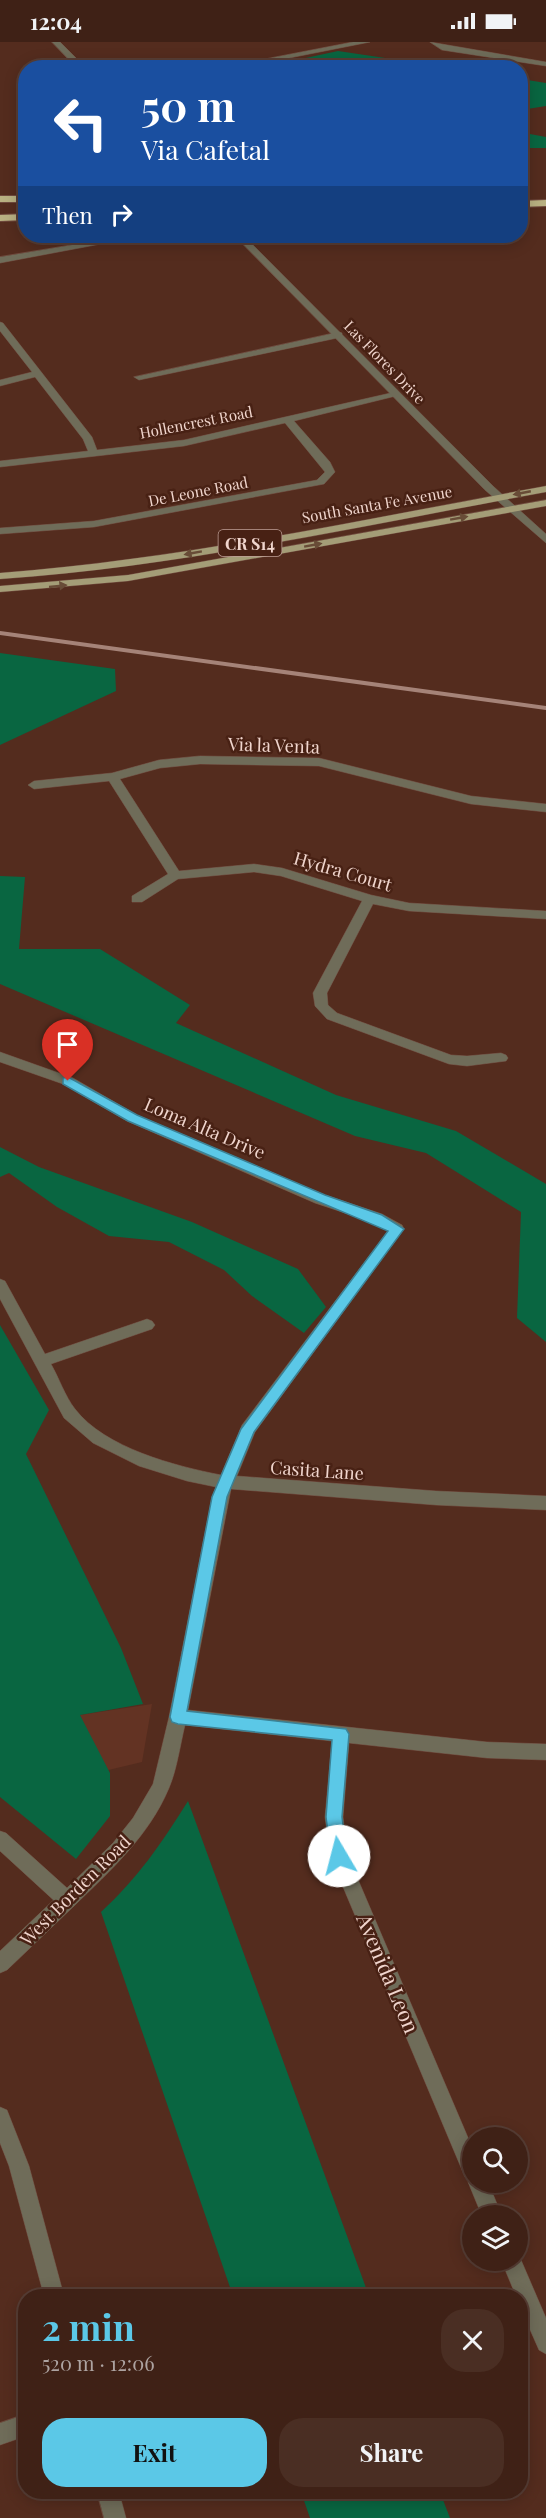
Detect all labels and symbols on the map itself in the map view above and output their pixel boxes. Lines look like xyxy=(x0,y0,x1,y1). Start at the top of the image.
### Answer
street label: Las Flores Drive xyxy=(340,316,430,408)
street label: Hollencrest Road xyxy=(138,401,255,443)
street label: De Leone Road xyxy=(146,471,250,510)
street label: South Santa Fe Avenue xyxy=(300,481,454,527)
one-way arrow xyxy=(513,489,532,498)
one-way arrow xyxy=(450,513,469,522)
road number: CR S14 xyxy=(218,530,282,556)
one-way arrow xyxy=(304,540,323,549)
one-way arrow xyxy=(183,549,202,558)
one-way arrow xyxy=(49,581,68,590)
street label: Via la Venta xyxy=(227,731,320,759)
street label: Hydra Court xyxy=(291,846,395,897)
pin xyxy=(42,1019,93,1081)
street label: Loma Alta Drive xyxy=(141,1092,269,1164)
street label: Casita Lane xyxy=(269,1455,365,1485)
position arrow xyxy=(307,1824,371,1888)
street label: West Borden Road xyxy=(14,1829,136,1951)
street label: Avenida Leon xyxy=(351,1908,427,2037)

